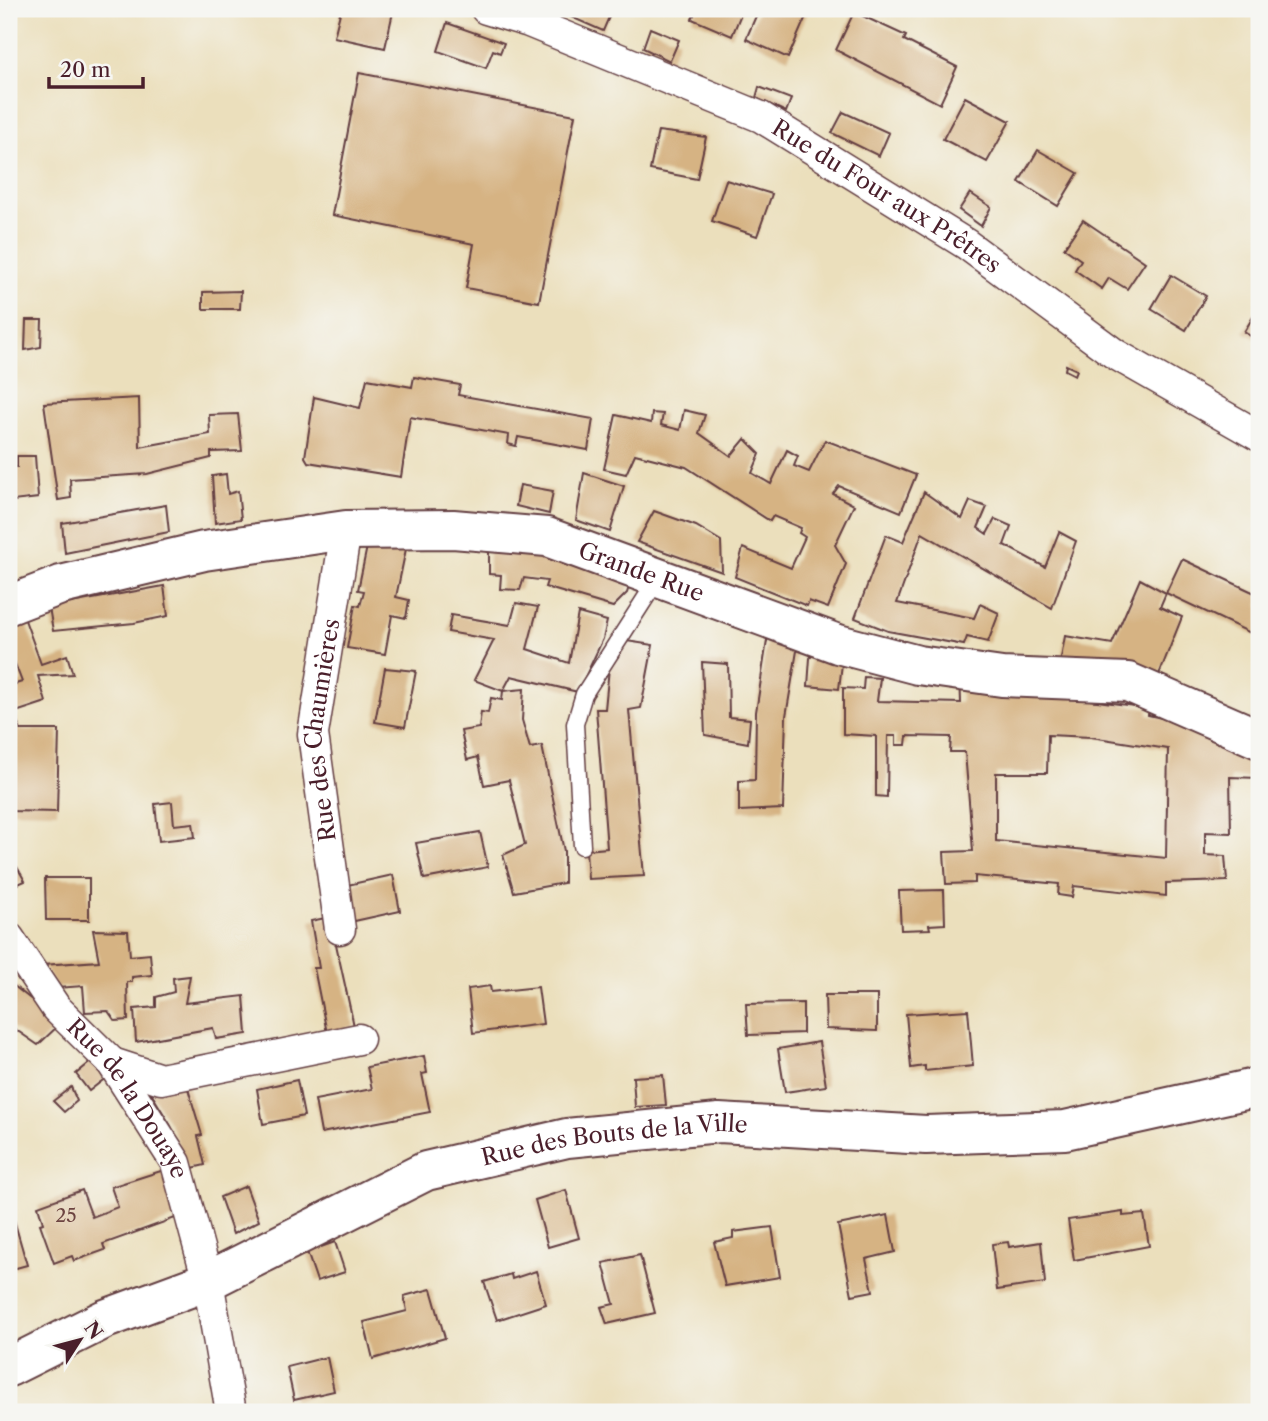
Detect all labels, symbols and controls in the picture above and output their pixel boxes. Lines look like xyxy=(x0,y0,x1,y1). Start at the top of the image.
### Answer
scale bar xyxy=(49,46,144,90)
text: 20 m xyxy=(60,57,111,82)
street label: Rue du Four aux Prêtres xyxy=(767,113,1006,279)
street label: Grande Rue xyxy=(575,536,708,608)
street label: Rue des Chaumières xyxy=(299,617,345,843)
street label: Rue de la Douaye xyxy=(61,1013,193,1181)
street label: Rue des Bouts de la Ville xyxy=(479,1109,748,1172)
house number: 25 xyxy=(55,1204,77,1227)
north arrow xyxy=(46,1306,116,1376)
text: N xyxy=(79,1317,108,1344)

